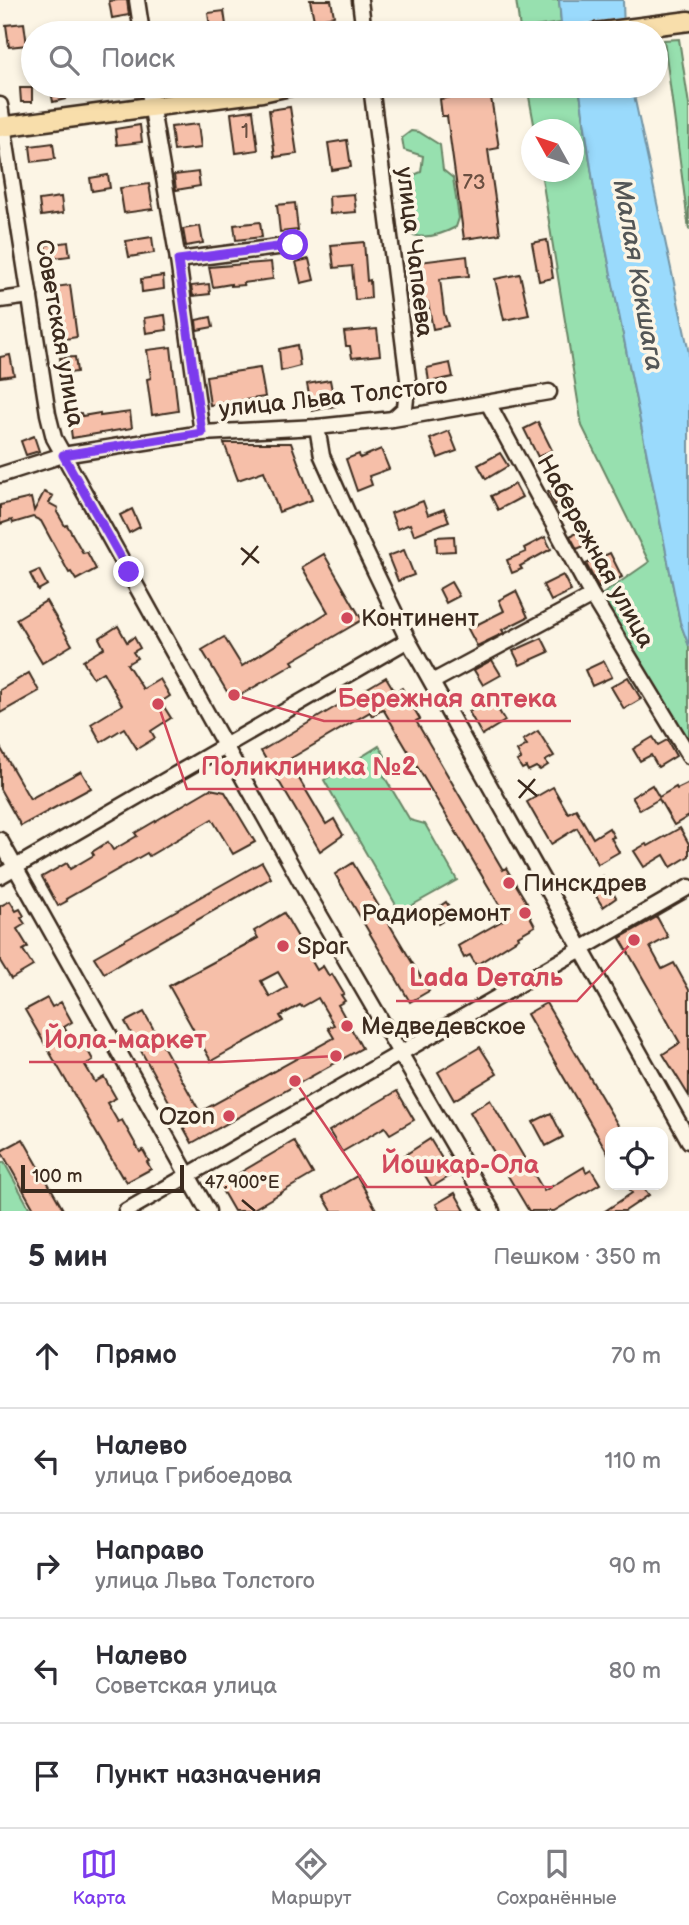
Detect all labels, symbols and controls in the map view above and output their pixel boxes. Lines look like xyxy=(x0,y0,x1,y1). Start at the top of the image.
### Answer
search box xyxy=(21,21,668,98)
icon: search xyxy=(45,41,83,79)
text: Поиск xyxy=(101,44,175,75)
house number: 1 xyxy=(241,119,249,144)
north arrow xyxy=(521,119,584,182)
street label: улица Чапаева xyxy=(390,165,439,339)
house number: 73 xyxy=(462,170,486,195)
water label: Малая Кокшага xyxy=(605,177,670,373)
route start xyxy=(277,229,308,260)
street label: Советская улица xyxy=(29,237,90,429)
street label: улица Льва Толстого xyxy=(217,371,449,424)
street label: Набережная улица xyxy=(530,450,661,653)
route end xyxy=(113,556,144,587)
place label: Континент xyxy=(361,604,479,633)
marker: Континент xyxy=(339,610,355,626)
callout: Бережная аптека xyxy=(324,674,571,721)
text: Бережная аптека xyxy=(337,684,557,715)
callout: Поликлиника №2 xyxy=(187,742,431,789)
text: Поликлиника №2 xyxy=(201,752,418,783)
place label: Пинскдрев xyxy=(523,869,647,898)
marker: Пинскдрев xyxy=(501,875,517,891)
place label: Радиоремонт xyxy=(361,899,511,928)
marker: Радиоремонт xyxy=(517,905,533,921)
place label: Spar xyxy=(297,932,348,961)
marker: Spar xyxy=(275,938,291,954)
callout: Lada Dеталь xyxy=(396,954,577,1001)
text: Lada Dеталь xyxy=(409,963,564,994)
place label: Медведевское xyxy=(361,1012,526,1041)
callout: Йола-маркет xyxy=(29,1015,220,1062)
marker: Медведевское xyxy=(339,1018,355,1034)
text: Йола-маркет xyxy=(44,1023,207,1056)
place label: Ozon xyxy=(159,1102,215,1131)
marker: Ozon xyxy=(221,1108,237,1124)
map controls xyxy=(605,1127,668,1190)
button: locate xyxy=(605,1127,668,1190)
callout: Йошкар-Ола xyxy=(367,1140,553,1187)
text: Йошкар-Ола xyxy=(381,1148,540,1181)
scale bar xyxy=(21,1162,184,1194)
text: 100 m xyxy=(32,1165,83,1188)
text: 47.900°E xyxy=(204,1172,280,1193)
text: 5 мин xyxy=(28,1239,108,1275)
text: Пешком · 350 m xyxy=(493,1243,661,1271)
icon: ahead xyxy=(28,1337,66,1375)
text: Прямо xyxy=(95,1340,177,1371)
text: 70 m xyxy=(611,1342,661,1370)
text: Налево xyxy=(95,1431,187,1462)
icon: left xyxy=(28,1442,66,1480)
text: 110 m xyxy=(604,1447,661,1475)
text: улица Грибоедова xyxy=(95,1462,292,1490)
text: Направо xyxy=(95,1536,204,1567)
icon: right xyxy=(28,1547,66,1585)
text: 90 m xyxy=(609,1552,661,1580)
text: улица Льва Толстого xyxy=(95,1567,315,1595)
text: Налево xyxy=(95,1641,187,1672)
icon: left xyxy=(28,1652,66,1690)
text: 80 m xyxy=(609,1657,661,1685)
text: Советская улица xyxy=(95,1672,277,1700)
icon: arrive xyxy=(28,1757,66,1795)
text: Пункт назначения xyxy=(95,1760,321,1791)
tab: Карта xyxy=(72,1845,126,1910)
tab: Маршрут xyxy=(271,1845,352,1910)
tab: Сохранённые xyxy=(497,1845,617,1910)

